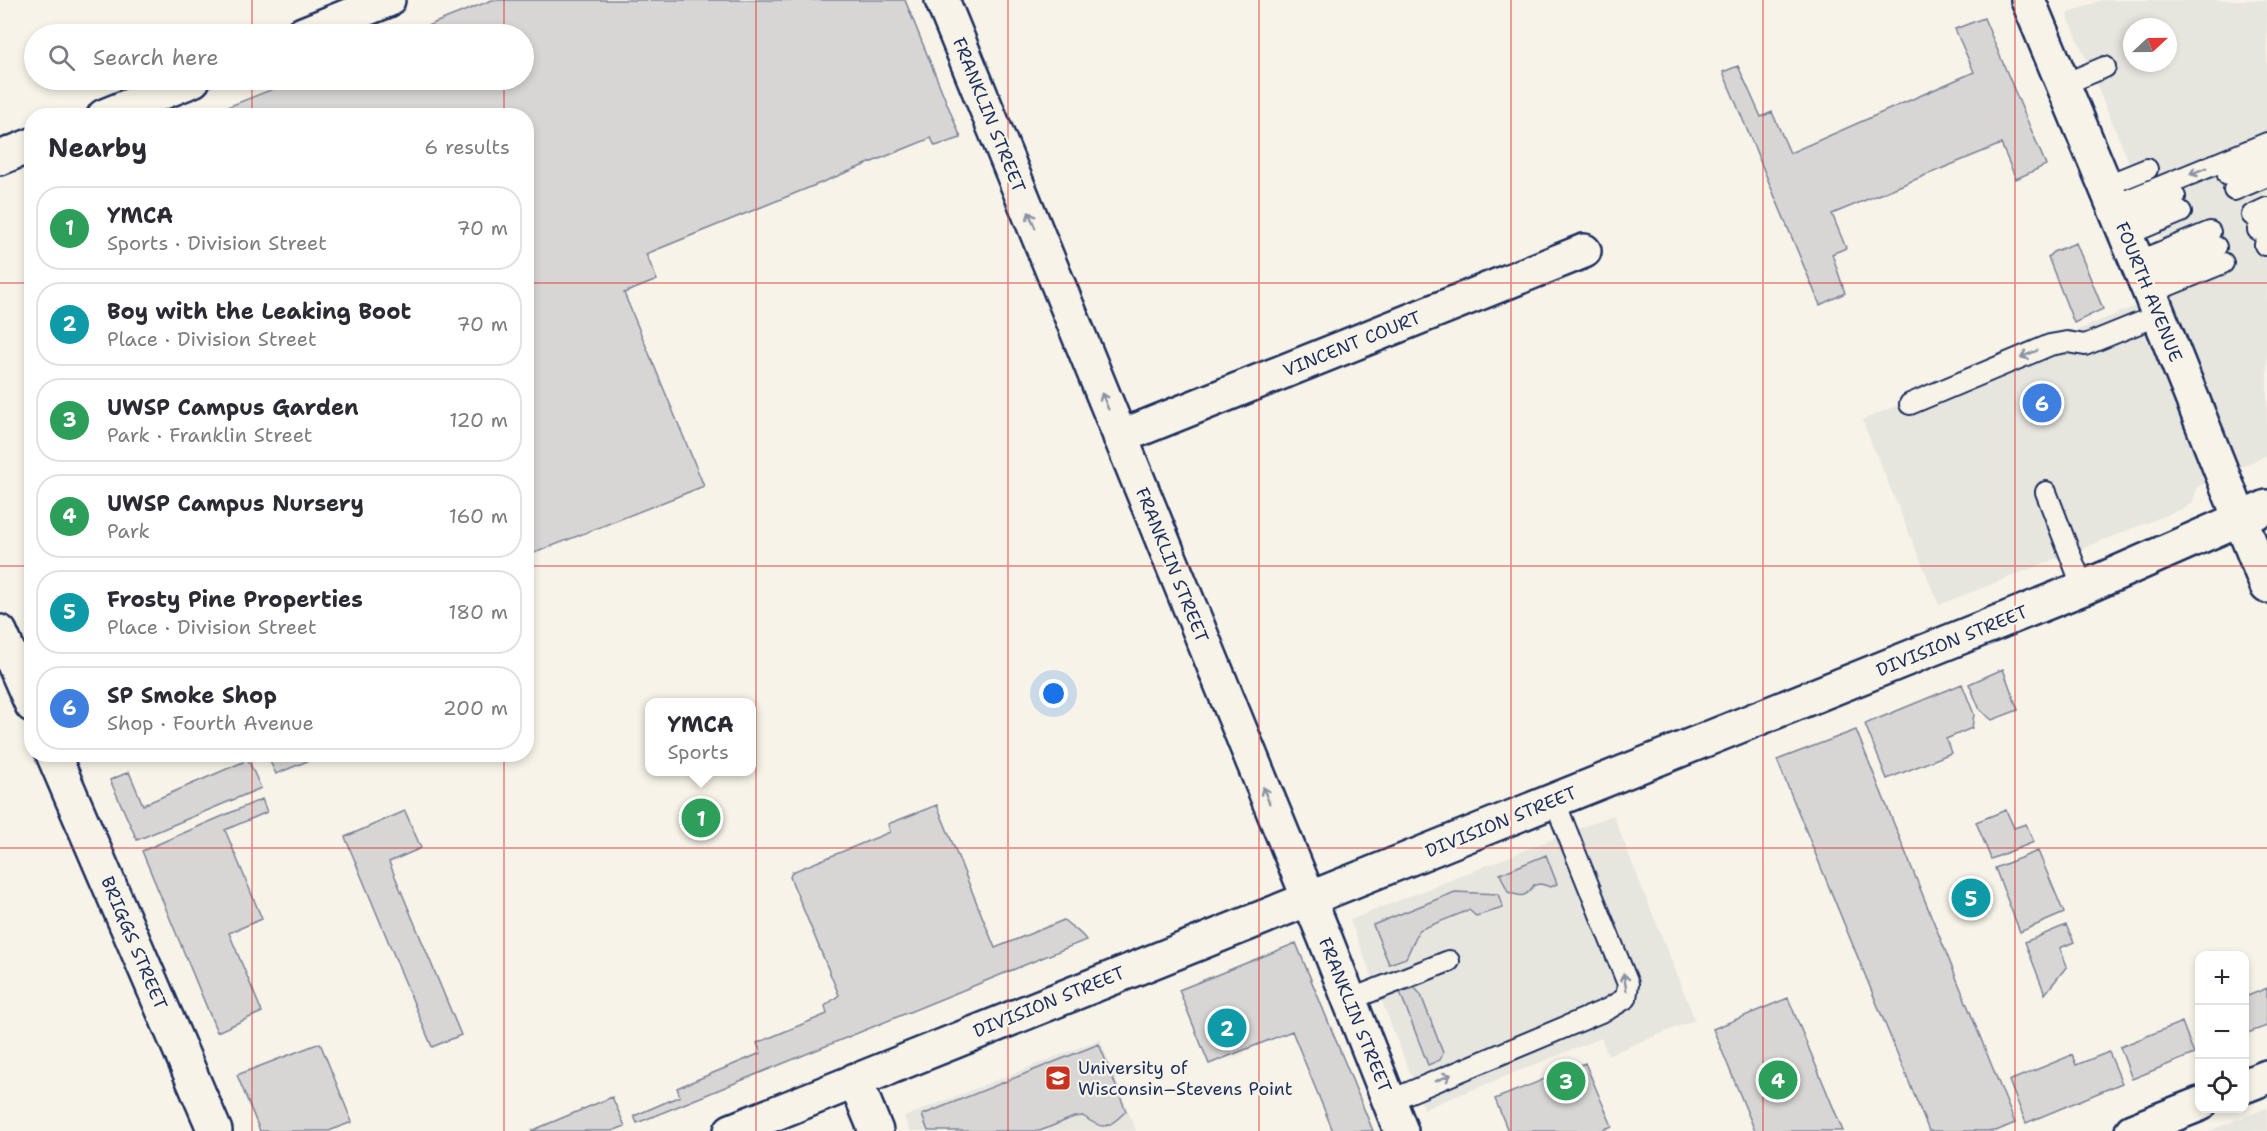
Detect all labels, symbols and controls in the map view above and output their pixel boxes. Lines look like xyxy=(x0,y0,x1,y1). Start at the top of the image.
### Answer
north arrow xyxy=(2123,18,2177,72)
search box xyxy=(24,24,534,90)
street label: FRANKLIN STREET xyxy=(947,34,1031,196)
icon: search xyxy=(45,41,78,74)
text: Search here xyxy=(93,43,219,72)
text: Nearby xyxy=(48,130,147,165)
text: 6 results xyxy=(424,134,510,160)
one-way arrow xyxy=(2190,166,2208,177)
text: YMCA xyxy=(107,201,173,230)
one-way arrow xyxy=(1025,211,1036,230)
text: 1 xyxy=(65,215,74,241)
text: 70 m xyxy=(456,215,508,241)
street label: FOURTH AVENUE xyxy=(2110,219,2188,365)
text: Sports · Division Street xyxy=(107,230,327,256)
text: Boy with the Leaking Boot xyxy=(107,297,411,326)
street label: VINCENT COURT xyxy=(1279,305,1425,383)
text: 2 xyxy=(63,311,77,337)
text: 70 m xyxy=(456,311,508,337)
text: Place · Division Street xyxy=(107,326,317,352)
one-way arrow xyxy=(2021,349,2039,360)
pin: 6 xyxy=(2022,380,2062,426)
one-way arrow xyxy=(1099,392,1110,411)
text: UWSP Campus Garden xyxy=(107,393,359,422)
text: 3 xyxy=(63,407,77,433)
text: 120 m xyxy=(449,407,508,433)
text: Park · Franklin Street xyxy=(107,422,313,448)
street label: FRANKLIN STREET xyxy=(1130,484,1214,646)
text: UWSP Campus Nursery xyxy=(107,489,364,518)
text: 4 xyxy=(63,503,77,529)
text: 160 m xyxy=(449,503,508,529)
text: Park xyxy=(107,518,150,544)
text: Frosty Pine Properties xyxy=(107,585,363,614)
text: 5 xyxy=(63,599,76,625)
text: 180 m xyxy=(448,599,508,625)
street label: DIVISION STREET xyxy=(1873,600,2031,682)
text: Place · Division Street xyxy=(107,614,317,640)
your location xyxy=(1039,679,1068,708)
text: SP Smoke Shop xyxy=(107,681,277,710)
text: 6 xyxy=(63,695,77,721)
text: 200 m xyxy=(443,695,508,721)
popup xyxy=(645,698,756,776)
text: Shop · Fourth Avenue xyxy=(107,710,314,736)
text: YMCA xyxy=(667,710,734,739)
text: Sports xyxy=(667,739,729,765)
street label: DIVISION STREET xyxy=(1422,781,1580,863)
one-way arrow xyxy=(1260,787,1271,805)
pin: 1 xyxy=(682,796,720,840)
street label: BRIGGS STREET xyxy=(95,873,173,1013)
pin: 5 xyxy=(1952,876,1990,920)
street label: FRANKLIN STREET xyxy=(1313,934,1397,1096)
map controls xyxy=(2195,951,2249,1113)
button: + xyxy=(2195,951,2249,1005)
street label: DIVISION STREET xyxy=(970,961,1128,1043)
one-way arrow xyxy=(1619,973,1630,992)
button: − xyxy=(2195,1005,2249,1059)
pin: 2 xyxy=(1208,1006,1246,1050)
place label: University of Wisconsin–Stevens Point xyxy=(1078,1056,1293,1101)
pin: 3 xyxy=(1546,1058,1586,1104)
pin: 4 xyxy=(1758,1058,1798,1102)
button: locate xyxy=(2195,1059,2249,1113)
school or university icon: University of Wisconsin–Stevens Point xyxy=(1043,1063,1073,1093)
one-way arrow xyxy=(1433,1072,1452,1083)

